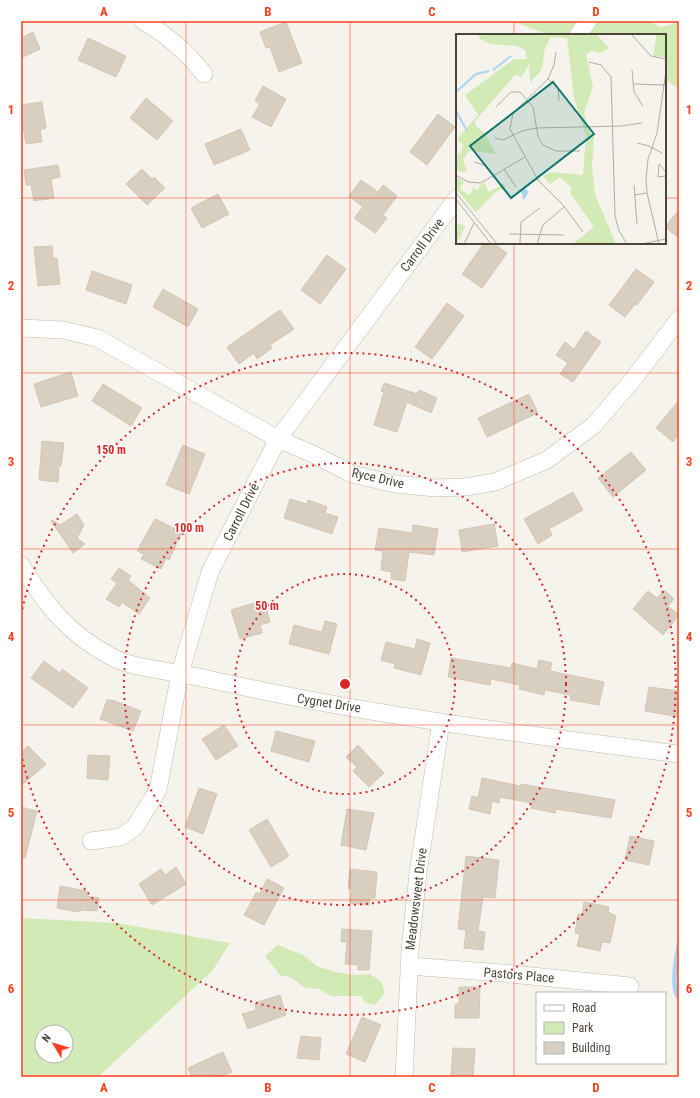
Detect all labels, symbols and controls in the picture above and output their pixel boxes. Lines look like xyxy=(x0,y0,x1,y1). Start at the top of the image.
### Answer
text: A xyxy=(100,4,108,19)
text: B xyxy=(264,4,272,19)
text: C xyxy=(428,4,436,19)
text: D xyxy=(592,4,600,19)
inset map xyxy=(456,34,666,244)
text: 1 xyxy=(8,102,14,117)
text: 1 xyxy=(686,102,692,117)
street label: Carroll Drive xyxy=(397,215,447,275)
text: 2 xyxy=(8,278,15,293)
text: 2 xyxy=(686,278,693,293)
text: 150 m xyxy=(96,443,126,457)
text: 3 xyxy=(8,454,14,469)
text: 3 xyxy=(686,454,692,469)
street label: Ryce Drive xyxy=(350,465,406,491)
street label: Carroll Drive xyxy=(220,481,262,543)
text: 100 m xyxy=(174,521,204,535)
text: 50 m xyxy=(255,599,279,613)
text: 4 xyxy=(8,629,15,644)
text: 4 xyxy=(686,629,693,644)
centre of rings xyxy=(338,677,352,691)
street label: Cygnet Drive xyxy=(296,691,362,715)
text: 5 xyxy=(8,805,15,820)
text: 5 xyxy=(686,805,693,820)
street label: Meadowsweet Drive xyxy=(402,847,430,951)
street label: Pastors Place xyxy=(483,964,555,986)
text: 6 xyxy=(8,981,15,996)
text: 6 xyxy=(686,981,693,996)
legend xyxy=(536,992,666,1064)
text: Road xyxy=(572,1001,596,1015)
text: Park xyxy=(572,1021,594,1035)
north arrow xyxy=(34,1024,74,1064)
text: N xyxy=(39,1031,54,1045)
text: Building xyxy=(572,1041,610,1055)
text: A xyxy=(100,1080,108,1095)
text: B xyxy=(264,1080,272,1095)
text: C xyxy=(428,1080,436,1095)
text: D xyxy=(592,1080,600,1095)

